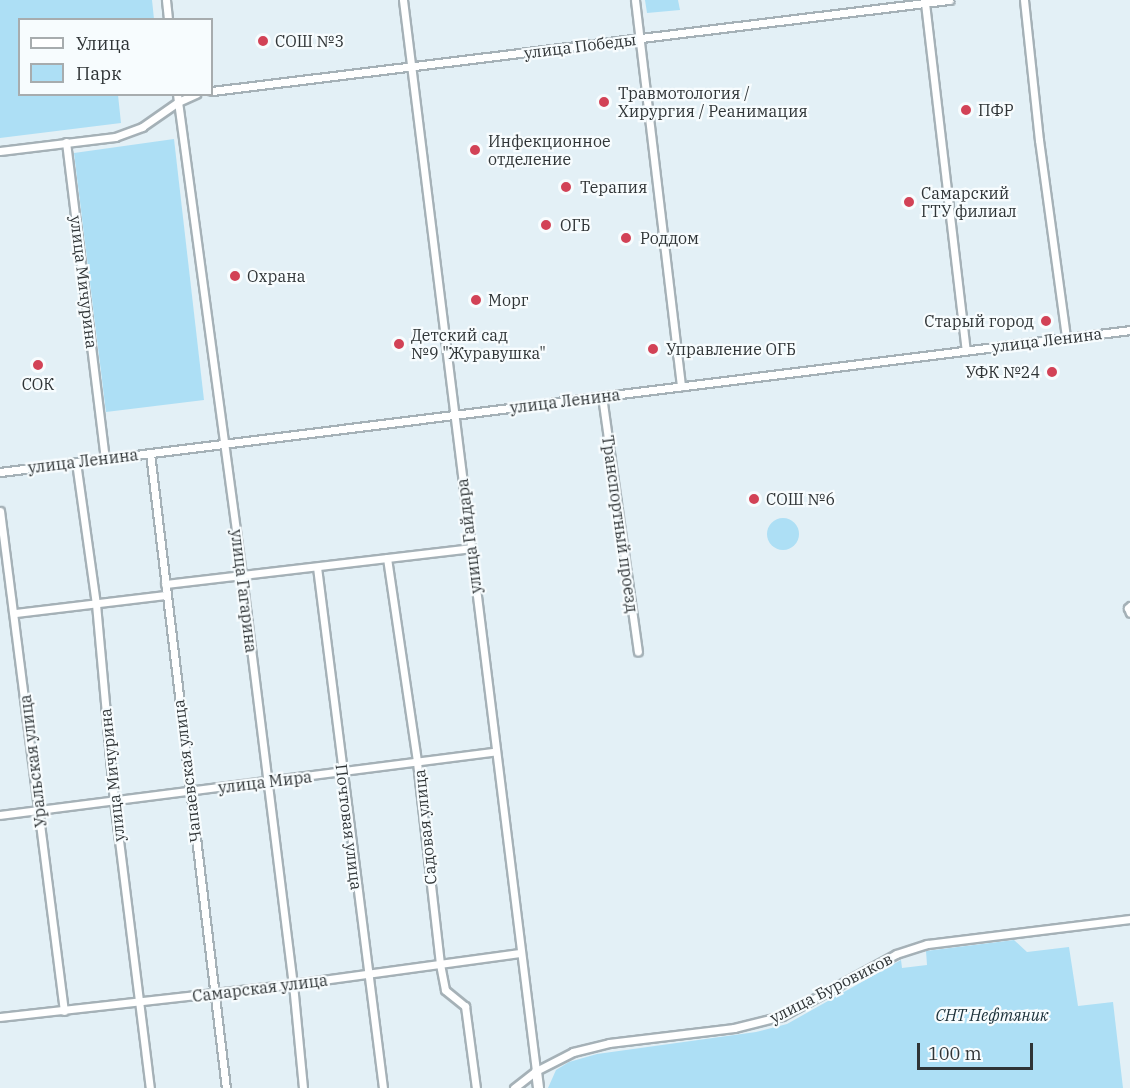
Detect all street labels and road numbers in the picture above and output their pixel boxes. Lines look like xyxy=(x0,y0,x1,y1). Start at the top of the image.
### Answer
street label: улица Победы xyxy=(523,30,637,62)
street label: улица Мичурина xyxy=(66,214,102,350)
street label: улица Ленина xyxy=(991,324,1103,356)
street label: улица Ленина xyxy=(509,385,621,417)
street label: Транспортный проезд xyxy=(598,434,642,614)
street label: улица Ленина xyxy=(27,445,139,477)
street label: улица Гайдара xyxy=(452,477,486,595)
street label: улица Гагарина xyxy=(227,528,261,654)
street label: Уральская улица xyxy=(15,694,51,828)
street label: Чапаевская улица xyxy=(169,698,205,844)
street label: улица Мичурина xyxy=(95,707,129,843)
street label: Почтовая улица xyxy=(332,763,366,891)
street label: улица Мира xyxy=(217,767,313,797)
street label: Садовая улица xyxy=(409,768,441,886)
street label: улица Буровиков xyxy=(767,949,895,1027)
street label: Самарская улица xyxy=(191,970,329,1006)

